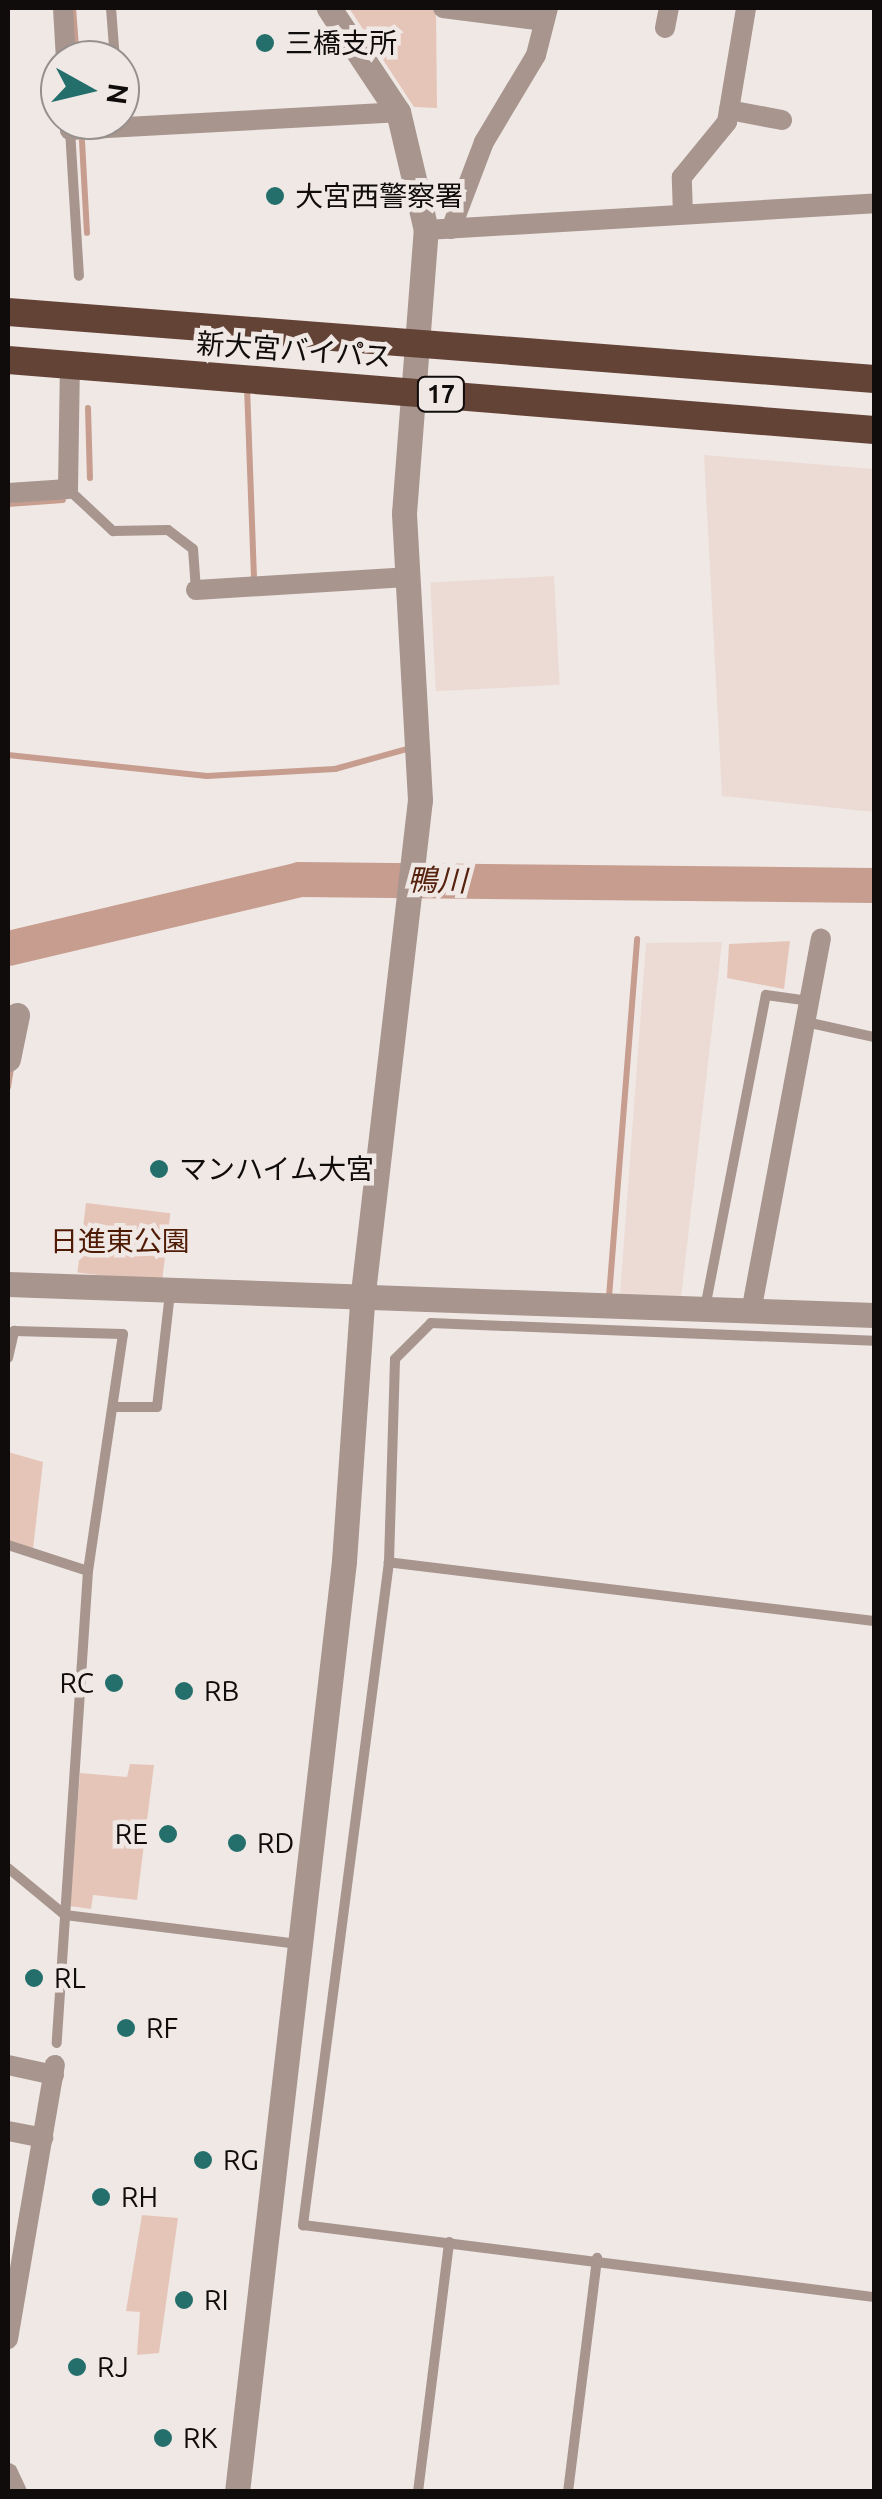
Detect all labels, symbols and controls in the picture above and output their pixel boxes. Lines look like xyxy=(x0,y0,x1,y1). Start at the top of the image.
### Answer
place label: 三橋支所 xyxy=(285,26,397,60)
marker: 三橋支所 xyxy=(254,32,276,54)
north arrow xyxy=(40,40,140,140)
text: N xyxy=(101,81,135,106)
place label: 大宮西警察署 xyxy=(295,179,463,213)
marker: 大宮西警察署 xyxy=(264,185,286,207)
street label: 新大宮バイパス xyxy=(195,326,393,374)
road number: 17 xyxy=(416,374,466,414)
water label: 鴨川 xyxy=(407,861,467,899)
place label: マンハイム大宮 xyxy=(179,1152,375,1186)
marker: マンハイム大宮 xyxy=(148,1158,170,1180)
park label: 日進東公園 xyxy=(50,1224,190,1258)
place label: RC xyxy=(60,1666,94,1700)
marker: RC xyxy=(103,1672,125,1694)
place label: RB xyxy=(204,1674,239,1708)
marker: RB xyxy=(173,1680,195,1702)
place label: RE xyxy=(115,1817,148,1851)
marker: RE xyxy=(157,1823,179,1845)
place label: RD xyxy=(257,1826,294,1860)
marker: RD xyxy=(226,1832,248,1854)
place label: RL xyxy=(54,1961,86,1995)
marker: RL xyxy=(23,1967,45,1989)
place label: RF xyxy=(146,2011,178,2045)
marker: RF xyxy=(115,2017,137,2039)
place label: RG xyxy=(223,2143,259,2177)
marker: RG xyxy=(192,2149,214,2171)
place label: RH xyxy=(121,2180,158,2214)
marker: RH xyxy=(90,2186,112,2208)
place label: RI xyxy=(204,2283,229,2317)
marker: RI xyxy=(173,2289,195,2311)
place label: RJ xyxy=(97,2350,129,2384)
marker: RJ xyxy=(66,2356,88,2378)
place label: RK xyxy=(183,2421,218,2455)
marker: RK xyxy=(152,2427,174,2449)

